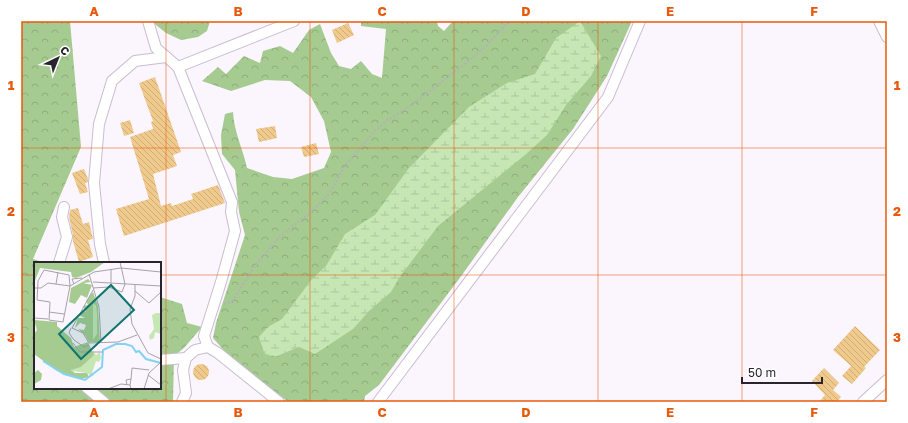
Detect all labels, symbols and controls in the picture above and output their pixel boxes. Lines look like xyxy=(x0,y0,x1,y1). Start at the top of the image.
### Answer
text: A xyxy=(89,3,99,19)
text: B xyxy=(233,3,243,19)
text: C xyxy=(377,3,387,19)
text: D xyxy=(521,3,531,19)
text: E xyxy=(666,3,674,19)
text: F xyxy=(810,3,818,19)
north arrow xyxy=(38,38,78,78)
text: С xyxy=(58,43,73,58)
text: 1 xyxy=(8,77,15,93)
text: 1 xyxy=(894,77,901,93)
text: 2 xyxy=(7,203,15,219)
text: 2 xyxy=(893,203,901,219)
inset map xyxy=(34,262,161,389)
text: 3 xyxy=(7,329,15,345)
text: 3 xyxy=(893,329,901,345)
scale bar xyxy=(742,359,822,385)
text: 50 m xyxy=(748,365,776,380)
text: A xyxy=(89,404,99,420)
text: B xyxy=(233,404,243,420)
text: C xyxy=(377,404,387,420)
text: D xyxy=(521,404,531,420)
text: E xyxy=(666,404,674,420)
text: F xyxy=(810,404,818,420)

